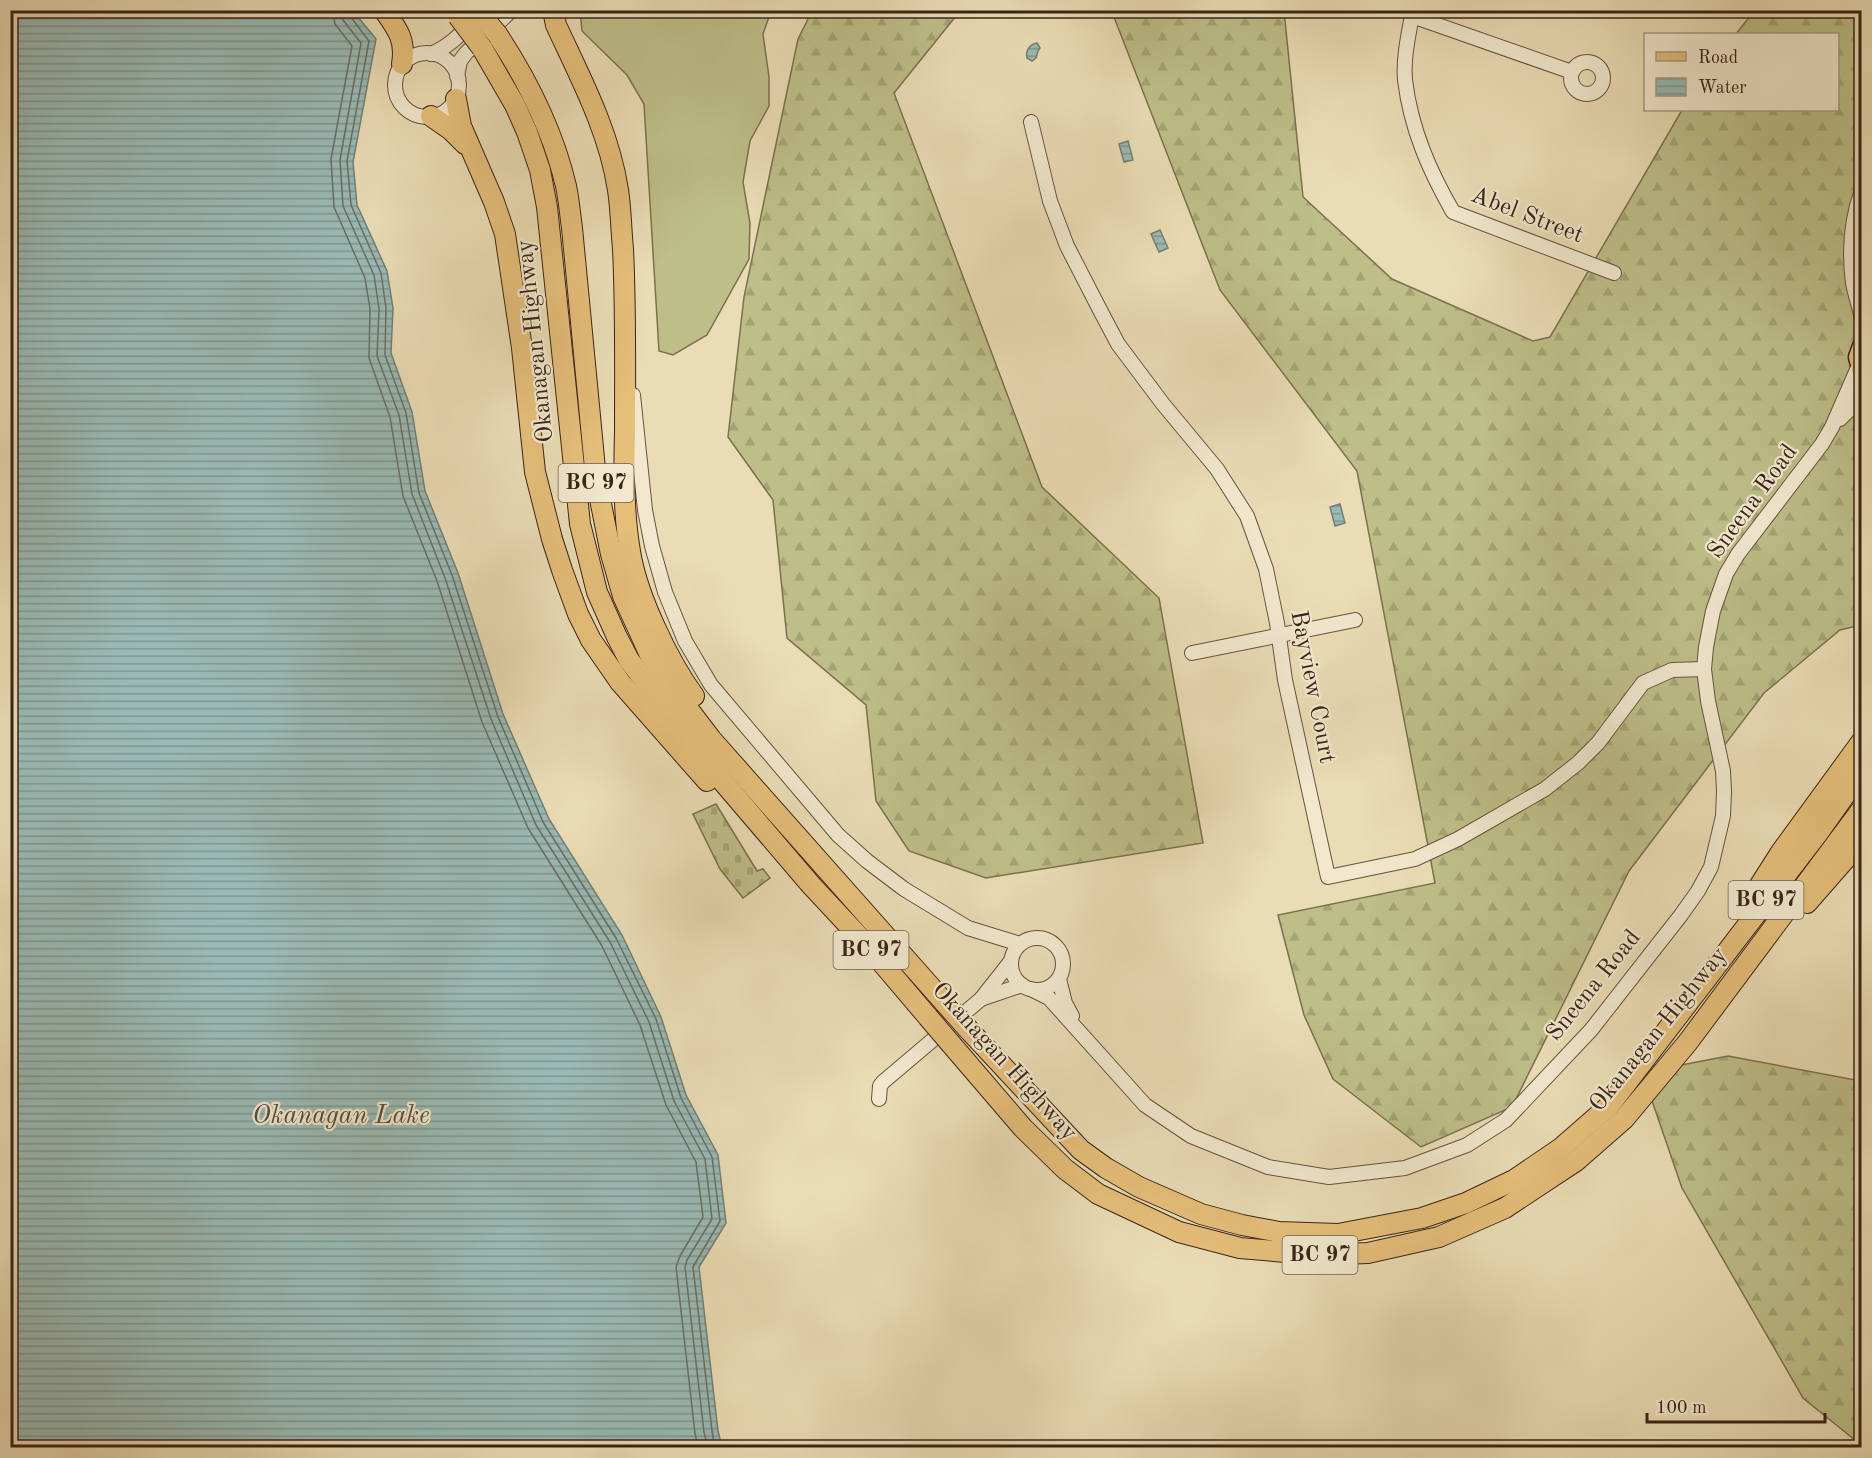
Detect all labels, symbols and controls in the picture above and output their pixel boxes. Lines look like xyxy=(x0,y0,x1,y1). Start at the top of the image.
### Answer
legend xyxy=(1644,33,1839,111)
text: Road xyxy=(1698,49,1738,67)
text: Water xyxy=(1698,79,1747,97)
street label: Abel Street xyxy=(1467,184,1587,248)
street label: Okanagan Highway xyxy=(513,238,559,444)
street label: Sneena Road xyxy=(1704,440,1802,564)
road number: BC 97 xyxy=(558,464,634,502)
street label: Bayview Court xyxy=(1285,608,1339,766)
road number: BC 97 xyxy=(1728,881,1804,919)
street label: Sneena Road xyxy=(1542,926,1646,1046)
road number: BC 97 xyxy=(834,931,908,969)
street label: Okanagan Highway xyxy=(1586,943,1733,1117)
street label: Okanagan Highway xyxy=(927,978,1081,1146)
water label: Okanagan Lake xyxy=(252,1103,430,1129)
road number: BC 97 xyxy=(1282,1236,1358,1274)
scale bar xyxy=(1647,1386,1826,1424)
text: 100 m xyxy=(1656,1399,1707,1417)

